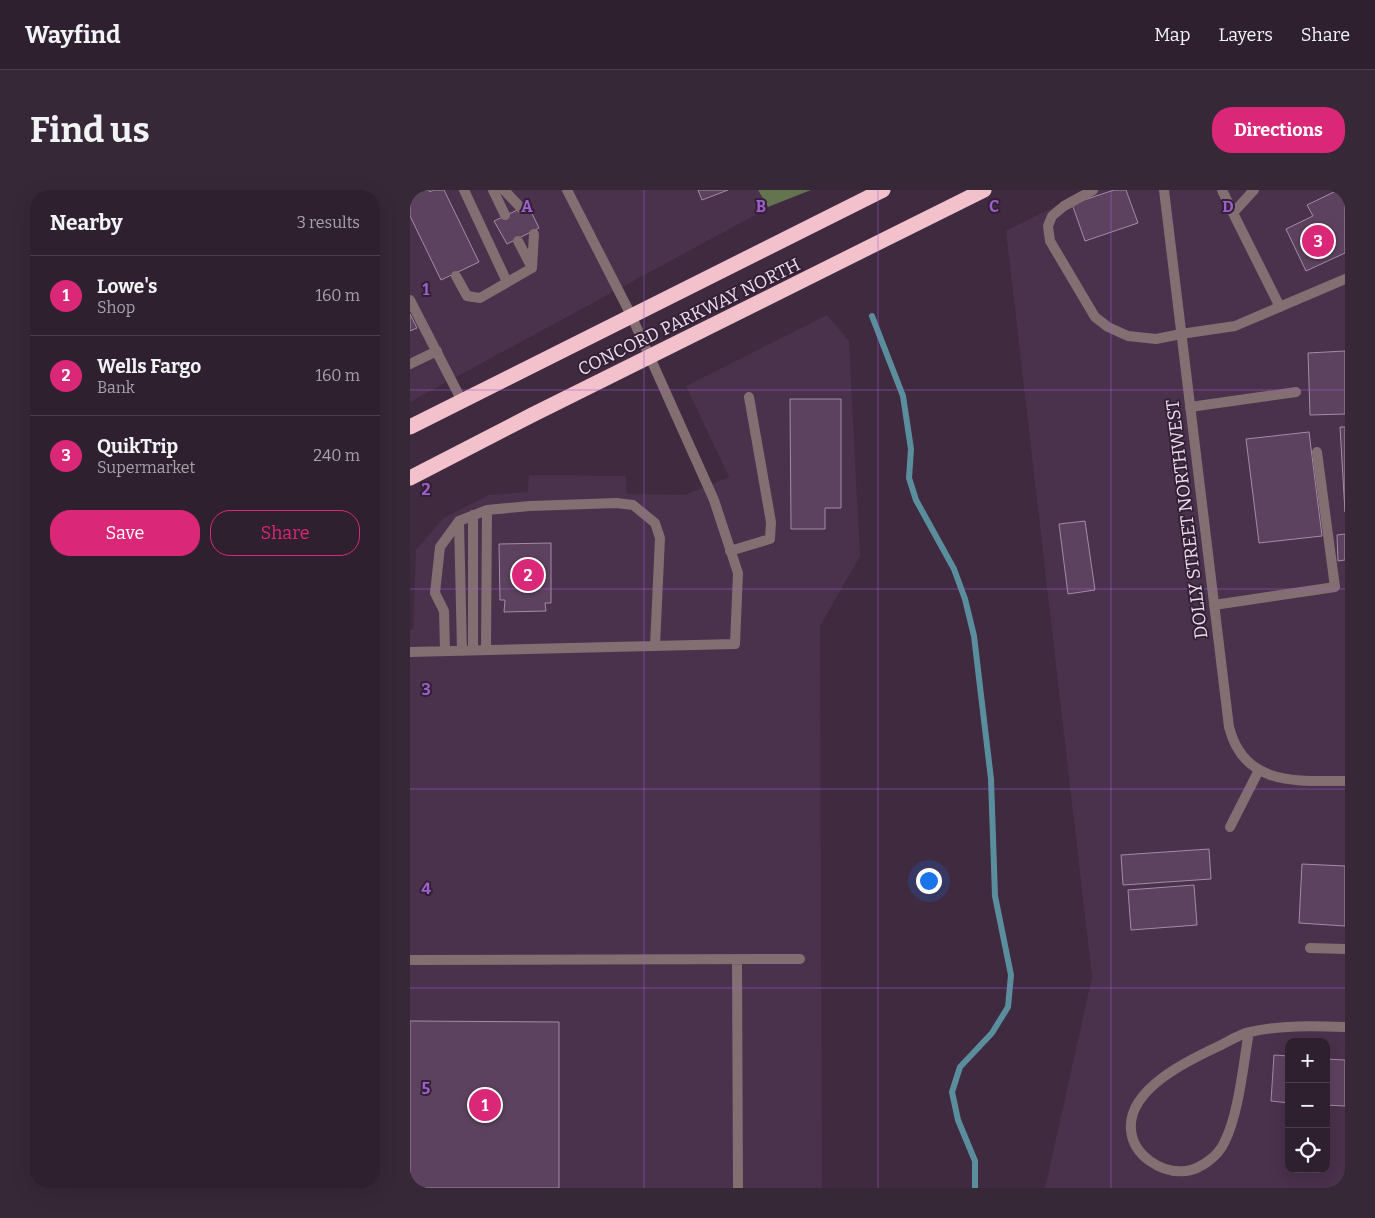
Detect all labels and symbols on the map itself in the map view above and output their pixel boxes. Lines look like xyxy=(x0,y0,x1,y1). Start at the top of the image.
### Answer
text: A xyxy=(521,197,533,216)
text: B xyxy=(756,197,766,216)
text: C xyxy=(989,197,999,216)
text: D xyxy=(1222,197,1234,216)
pin: 3 xyxy=(1302,222,1334,260)
street label: CONCORD PARKWAY NORTH xyxy=(574,254,804,380)
text: 1 xyxy=(423,280,430,299)
street label: DOLLY STREET NORTHWEST xyxy=(1161,398,1213,640)
text: 2 xyxy=(421,480,431,499)
pin: 2 xyxy=(512,556,544,594)
text: 3 xyxy=(421,680,431,699)
your location xyxy=(916,868,942,894)
text: 4 xyxy=(421,879,431,898)
text: 5 xyxy=(422,1079,431,1098)
pin: 1 xyxy=(469,1086,501,1124)

